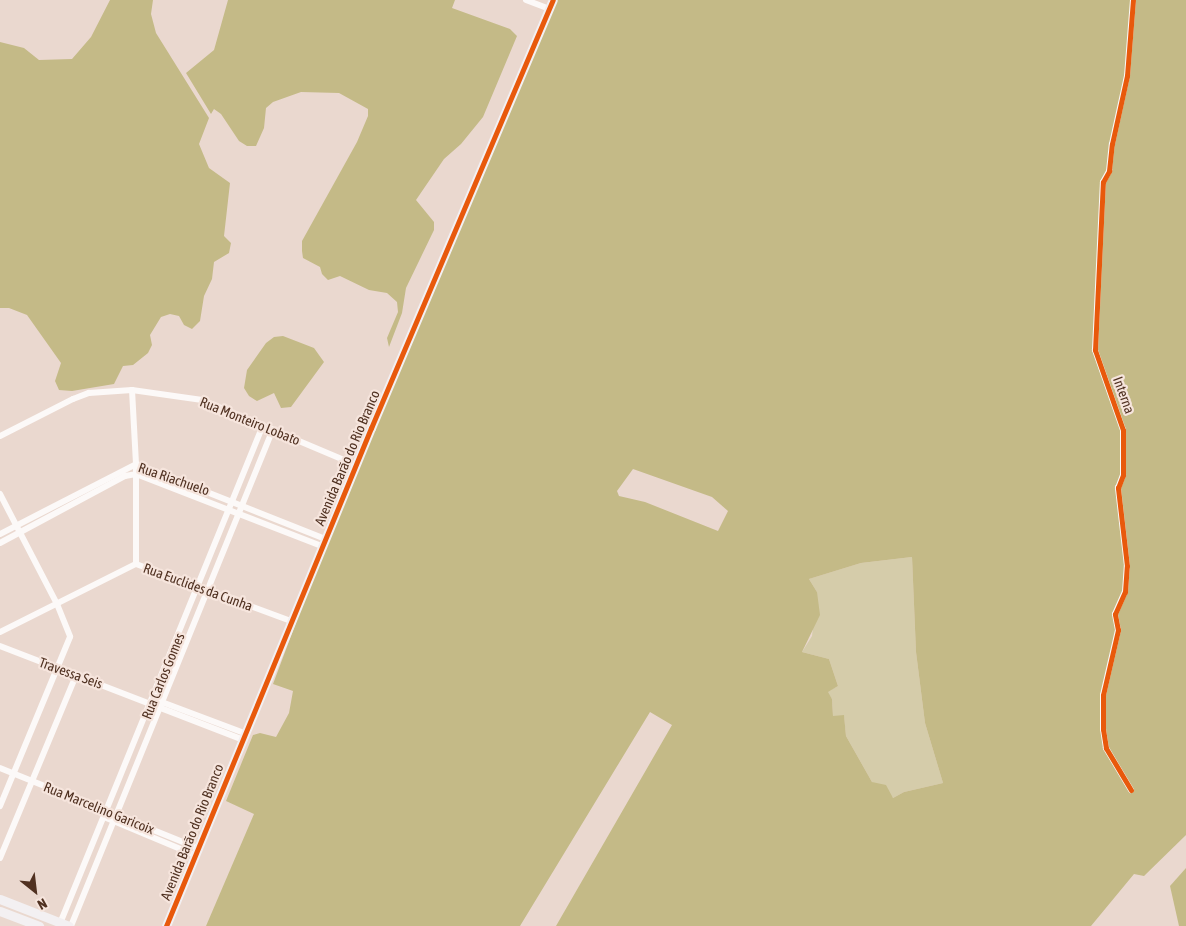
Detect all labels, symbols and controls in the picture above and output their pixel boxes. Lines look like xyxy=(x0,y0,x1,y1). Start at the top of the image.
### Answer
street label: Interna xyxy=(1110,374,1138,416)
street label: Avenida Barão do Rio Branco xyxy=(311,388,383,528)
street label: Rua Monteiro Lobato xyxy=(197,393,303,449)
street label: Rua Riachuelo xyxy=(136,459,212,499)
street label: Rua Euclides da Cunha xyxy=(141,559,255,615)
street label: Rua Carlos Gomes xyxy=(138,630,188,722)
street label: Travessa Seis xyxy=(37,654,105,692)
street label: Avenida Barão do Rio Branco xyxy=(157,761,227,903)
street label: Rua Marcelino Garicoix xyxy=(41,778,157,838)
north arrow xyxy=(10,866,60,916)
text: N xyxy=(35,895,50,913)

